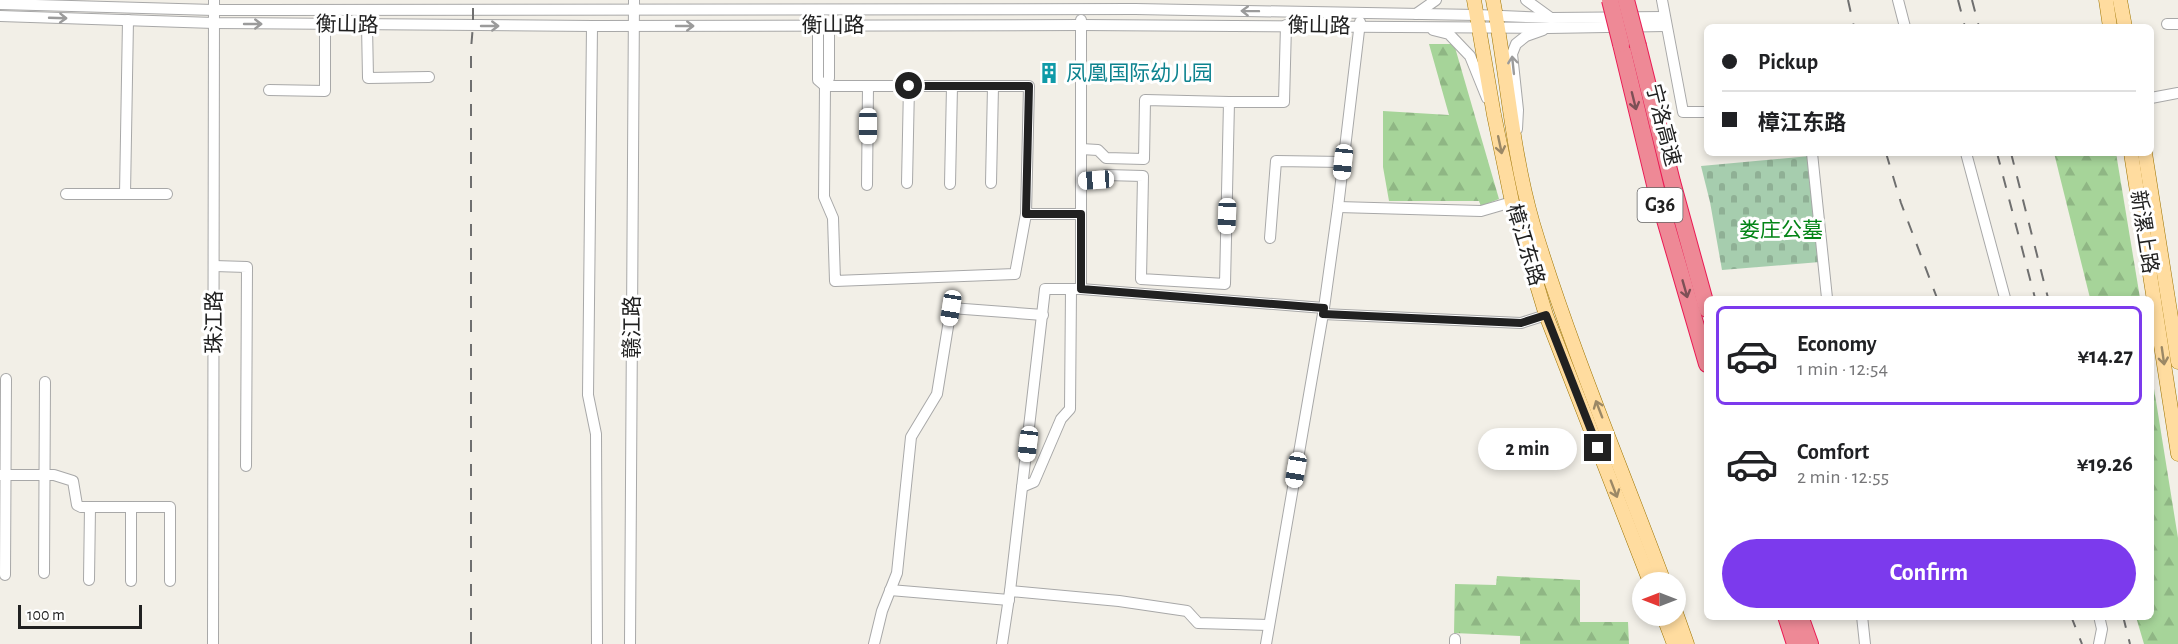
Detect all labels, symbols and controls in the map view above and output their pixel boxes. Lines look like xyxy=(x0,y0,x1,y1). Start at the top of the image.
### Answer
one-way arrow xyxy=(1241,5,1261,17)
one-way arrow xyxy=(48,13,68,24)
street label: 衡山路 xyxy=(315,13,379,36)
street label: 衡山路 xyxy=(802,14,865,36)
street label: 衡山路 xyxy=(1287,14,1351,37)
one-way arrow xyxy=(243,18,263,30)
one-way arrow xyxy=(480,20,500,31)
one-way arrow xyxy=(675,20,695,32)
text: Pickup xyxy=(1758,51,1818,73)
one-way arrow xyxy=(1507,55,1518,75)
building icon: 凤凰国际幼儿园 xyxy=(1037,61,1061,85)
place label: 凤凰国际幼儿园 xyxy=(1066,62,1213,84)
route start xyxy=(895,72,922,99)
street label: 宁洛高速 xyxy=(1643,81,1684,168)
one-way arrow xyxy=(1629,91,1641,110)
car xyxy=(859,108,877,144)
text: 樟江东路 xyxy=(1758,112,1846,134)
one-way arrow xyxy=(1495,135,1506,155)
car xyxy=(1332,143,1354,181)
car xyxy=(1077,170,1115,190)
road number: G36 xyxy=(1638,188,1682,222)
street label: 新漯上路 xyxy=(2127,189,2162,275)
car xyxy=(1217,198,1237,234)
street label: 樟江东路 xyxy=(1503,201,1548,288)
park label: 娄庄公墓 xyxy=(1739,219,1823,241)
one-way arrow xyxy=(1680,279,1691,298)
car xyxy=(939,289,963,327)
street label: 珠江路 xyxy=(203,291,225,354)
street label: 赣江路 xyxy=(621,296,643,359)
icon: car xyxy=(1725,329,1779,383)
text: Economy xyxy=(1797,333,1877,355)
text: ¥14.27 xyxy=(2078,345,2133,367)
one-way arrow xyxy=(2158,346,2169,365)
text: 1 min · 12:54 xyxy=(1797,359,1888,379)
one-way arrow xyxy=(1593,400,1604,419)
car xyxy=(1017,425,1039,463)
callout: 2 min xyxy=(1478,427,1577,469)
route end xyxy=(1584,434,1611,461)
icon: car xyxy=(1725,437,1779,491)
text: 2 min xyxy=(1505,439,1550,459)
text: Comfort xyxy=(1797,441,1869,463)
car xyxy=(1284,451,1308,489)
text: ¥19.26 xyxy=(2077,453,2133,475)
text: 2 min · 12:55 xyxy=(1797,467,1889,487)
one-way arrow xyxy=(1609,480,1620,498)
button: Confirm xyxy=(1722,539,2136,608)
north arrow xyxy=(1632,572,1686,626)
map controls xyxy=(1632,572,1686,626)
scale bar xyxy=(18,602,142,630)
text: 100 m xyxy=(27,607,65,623)

